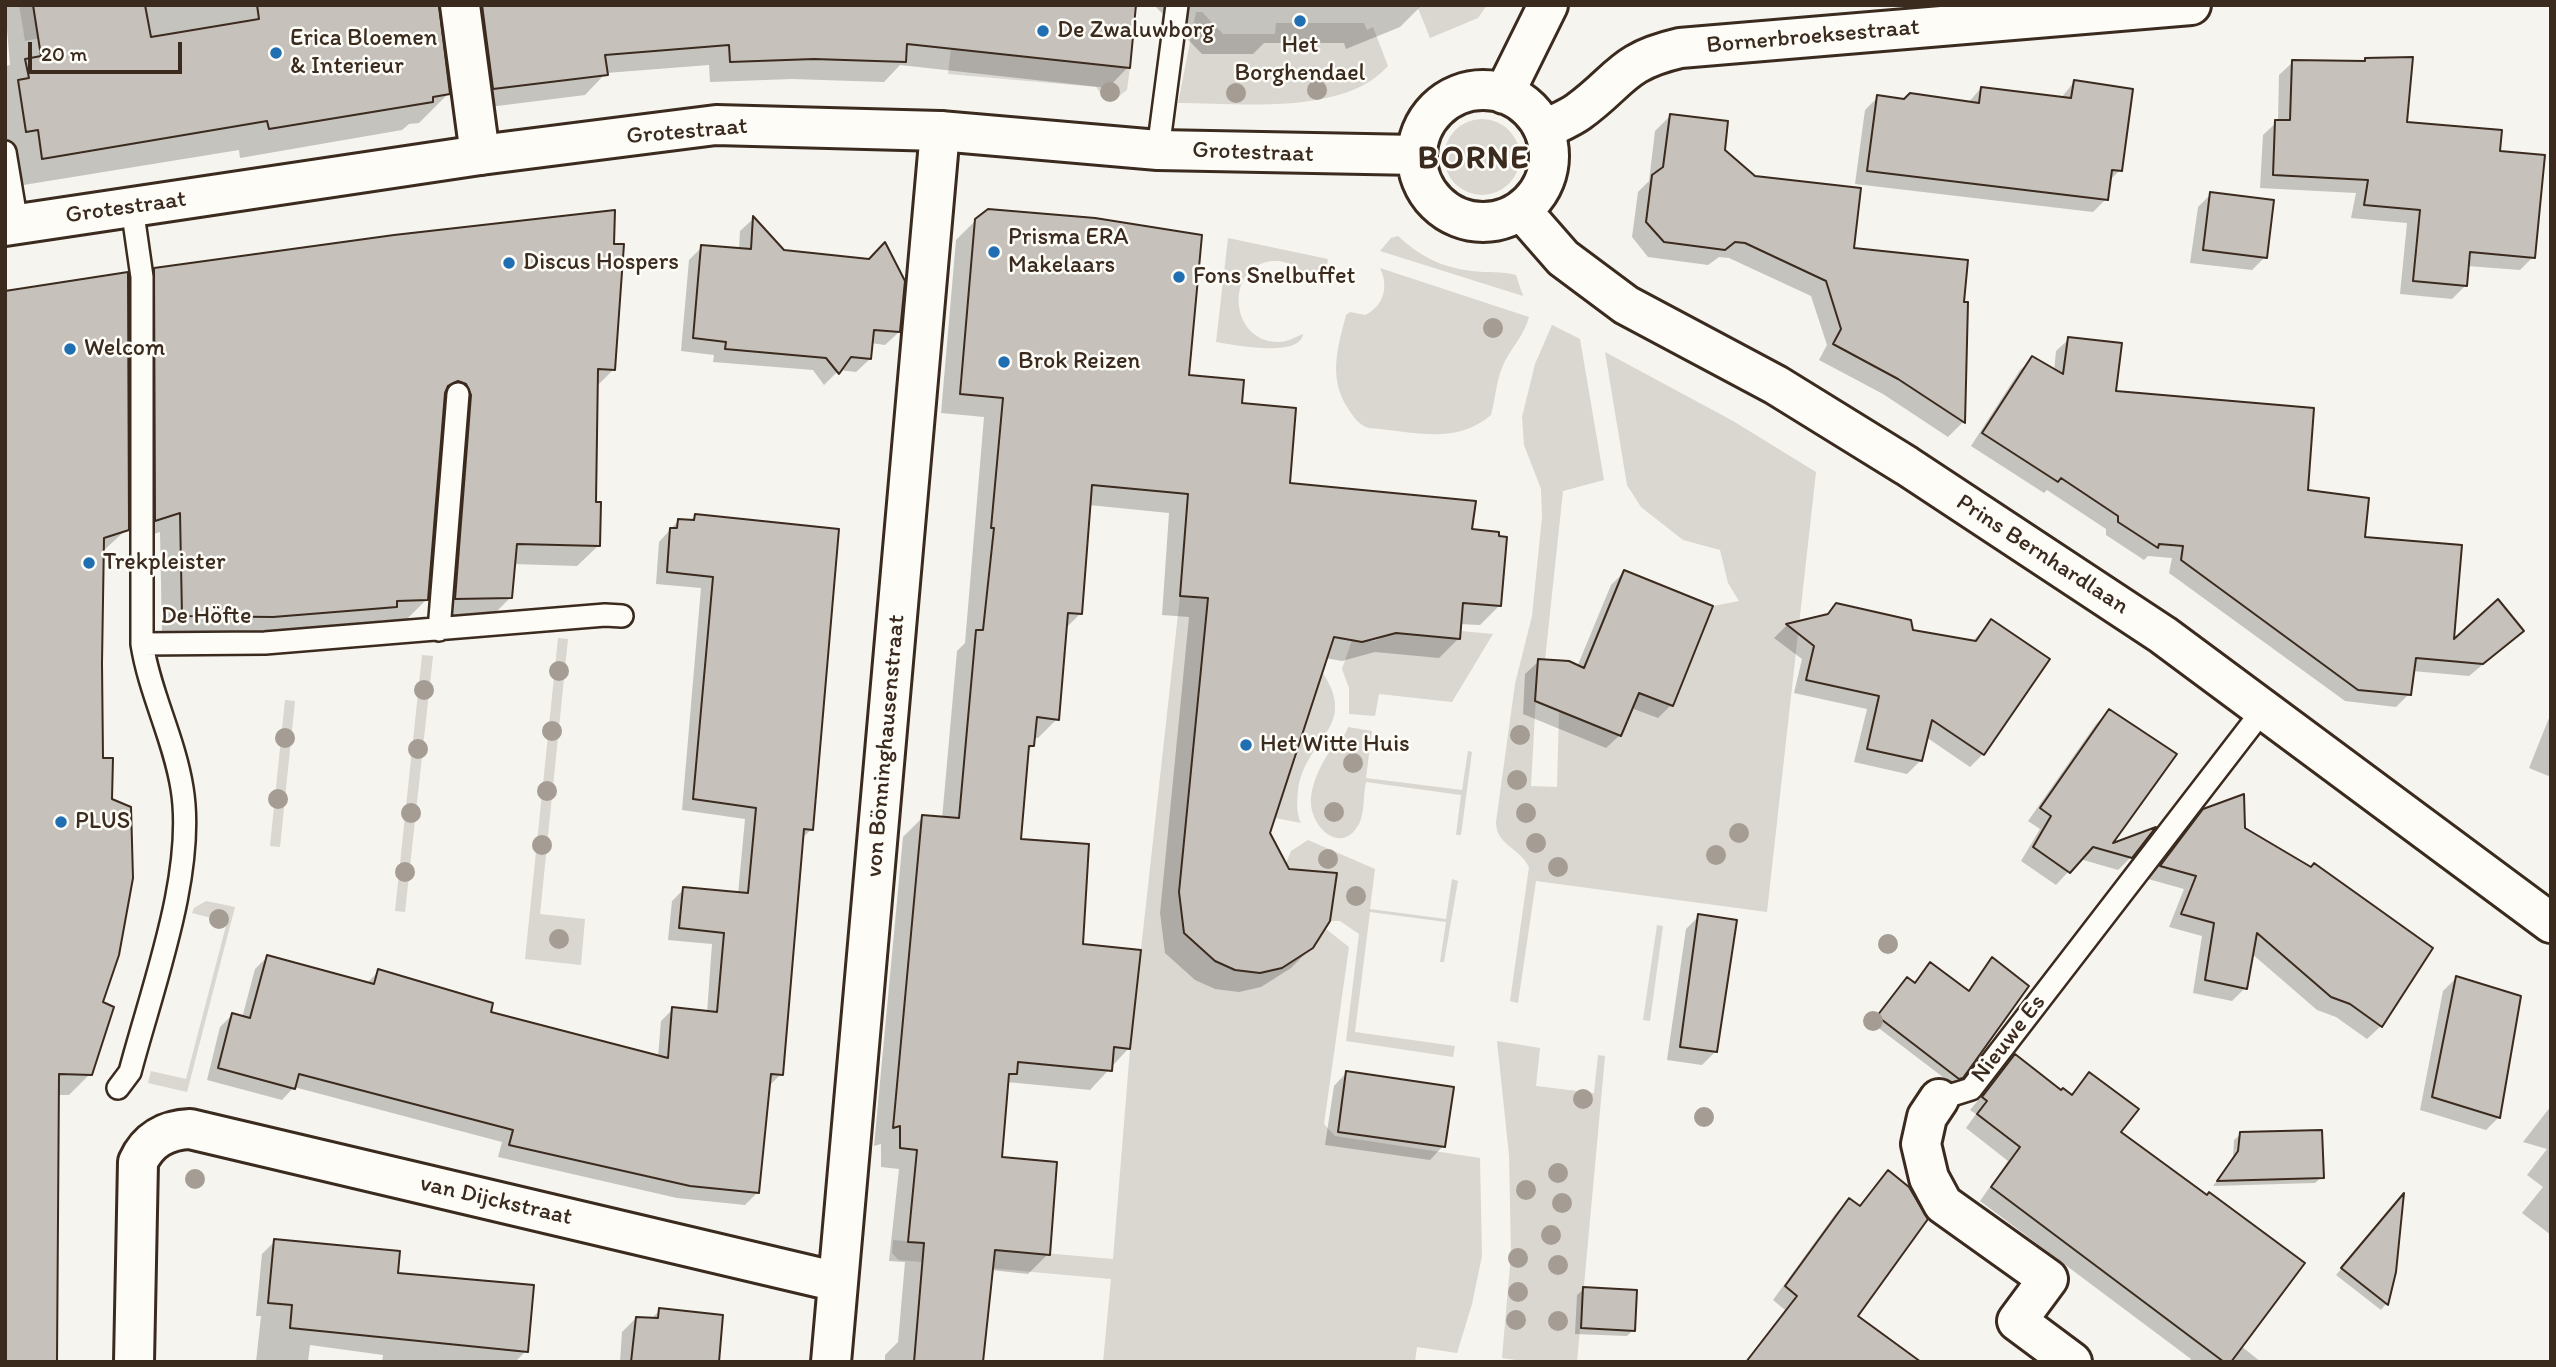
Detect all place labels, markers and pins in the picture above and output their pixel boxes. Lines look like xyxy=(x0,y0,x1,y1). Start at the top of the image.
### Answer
marker: Het Borghendael xyxy=(1292,13,1308,29)
place label: De Zwaluwborg xyxy=(1057,17,1214,45)
marker: De Zwaluwborg xyxy=(1035,23,1051,39)
place label: Erica Bloemen & Interieur xyxy=(290,25,437,81)
place label: Het Borghendael xyxy=(1235,32,1365,88)
marker: Erica Bloemen & Interieur xyxy=(268,45,284,61)
place label: Prisma ERA Makelaars xyxy=(1008,224,1129,280)
marker: Prisma ERA Makelaars xyxy=(986,244,1002,260)
place label: Discus Hospers xyxy=(523,249,679,277)
marker: Discus Hospers xyxy=(501,255,517,271)
place label: Fons Snelbuffet xyxy=(1193,263,1355,291)
marker: Fons Snelbuffet xyxy=(1171,269,1187,285)
place label: Welcom xyxy=(84,335,165,363)
marker: Welcom xyxy=(62,341,78,357)
place label: Brok Reizen xyxy=(1018,348,1140,376)
marker: Brok Reizen xyxy=(996,354,1012,370)
place label: Trekpleister xyxy=(103,549,226,577)
marker: Trekpleister xyxy=(81,555,97,571)
place label: Het Witte Huis xyxy=(1260,731,1410,759)
marker: Het Witte Huis xyxy=(1238,737,1254,753)
place label: PLUS xyxy=(75,808,130,836)
marker: PLUS xyxy=(53,814,69,830)

